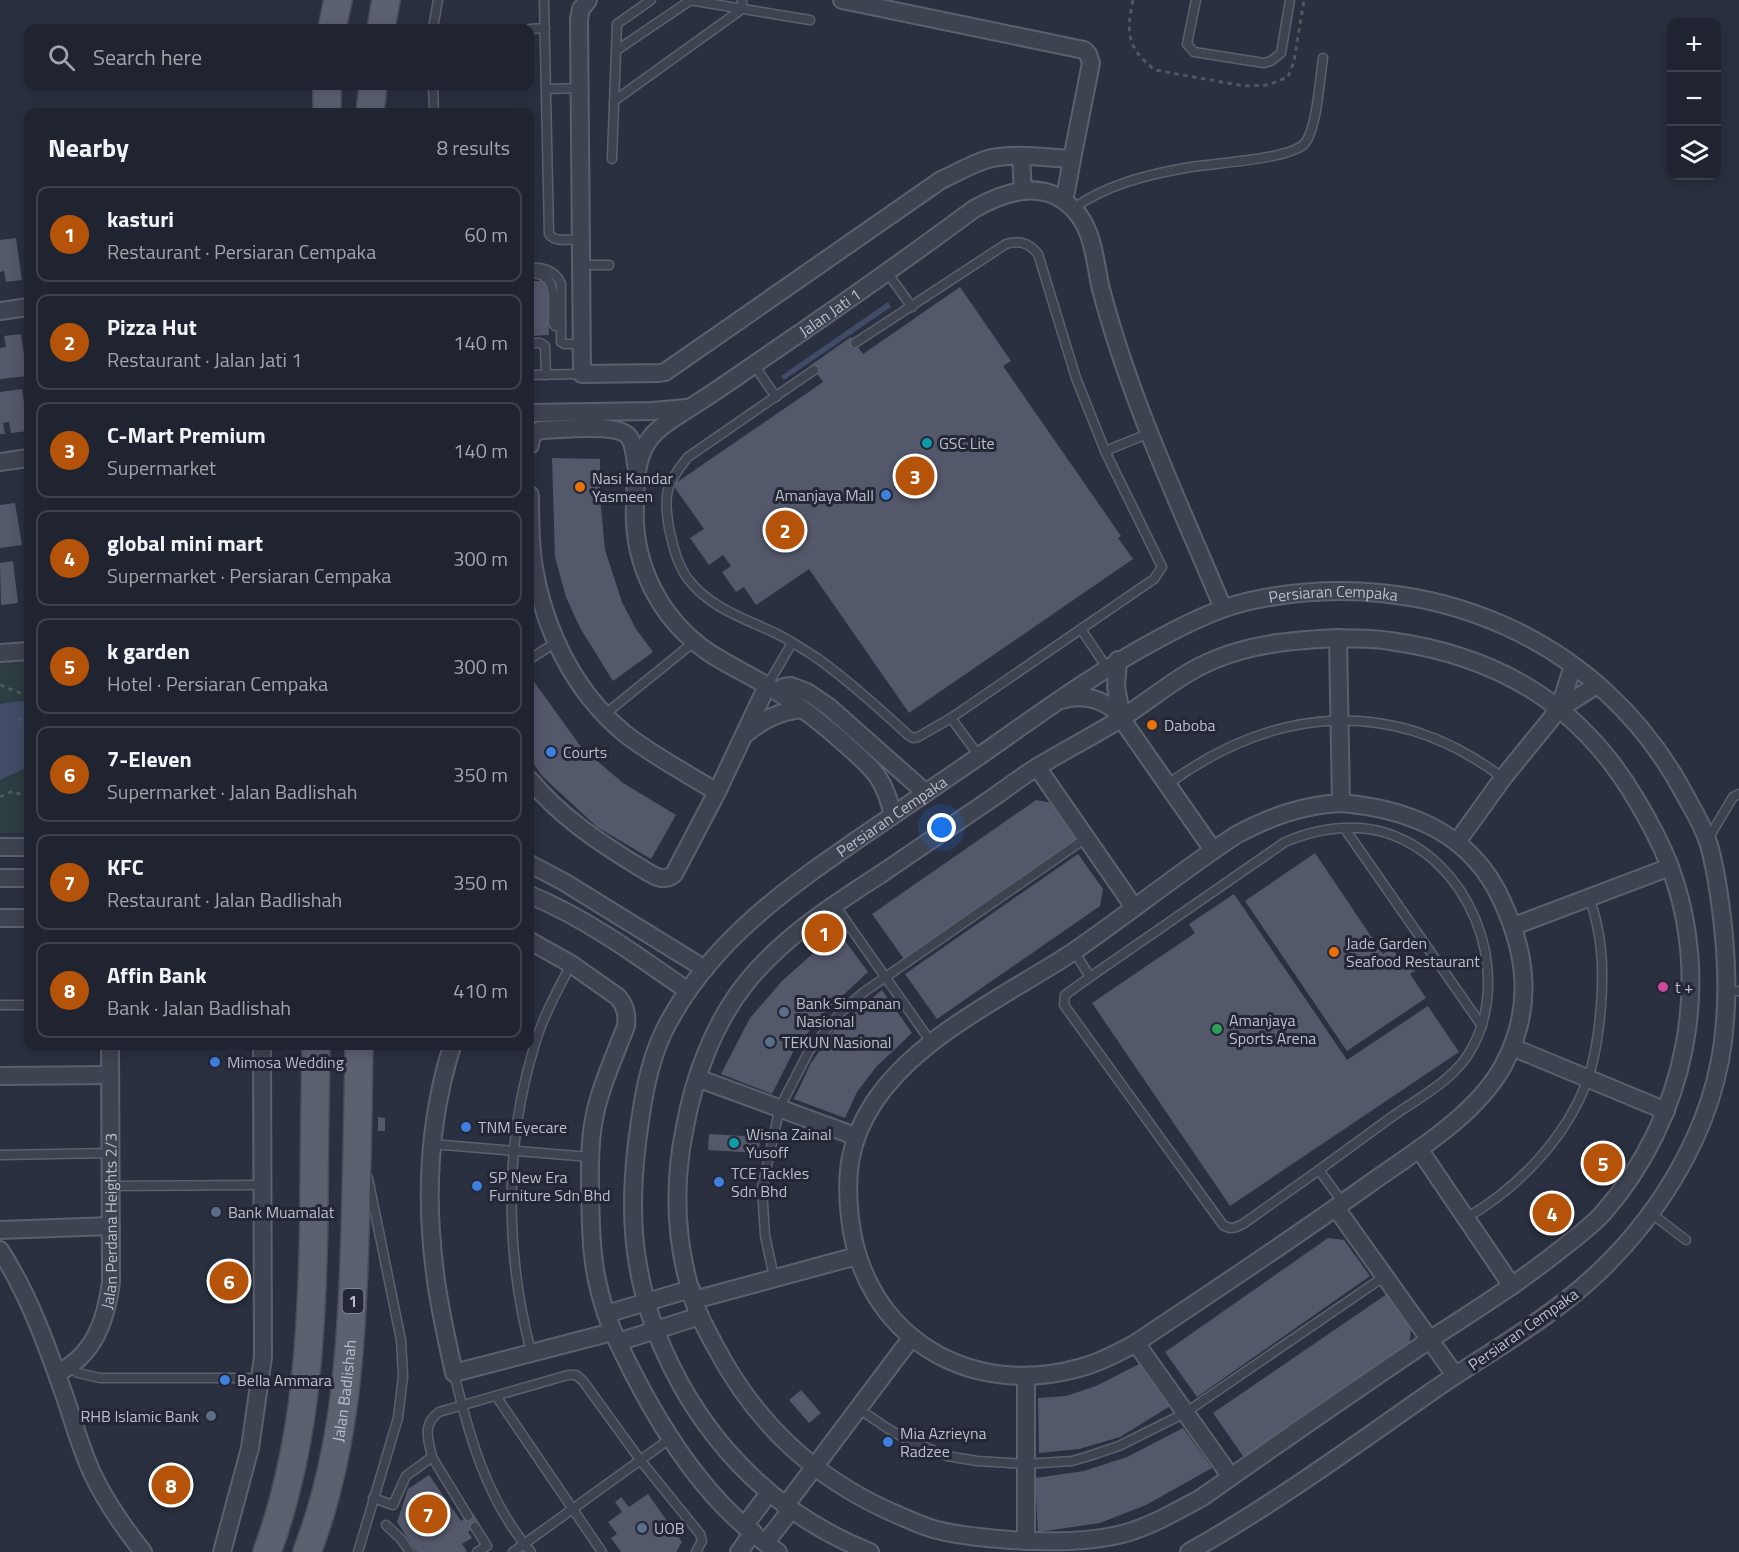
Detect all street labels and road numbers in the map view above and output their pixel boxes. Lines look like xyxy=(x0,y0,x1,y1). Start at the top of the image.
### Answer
street label: Jalan Jati 1 xyxy=(794,282,866,343)
street label: Persiaran Cempaka xyxy=(1267,579,1400,609)
street label: Persiaran Cempaka xyxy=(831,770,952,863)
street label: Jalan Perdana Heights 2/3 xyxy=(94,1133,123,1311)
street label: Persiaran Cempaka xyxy=(1463,1282,1583,1376)
road number: 1 xyxy=(342,1289,364,1313)
street label: Jalan Badlishah xyxy=(326,1339,362,1444)

